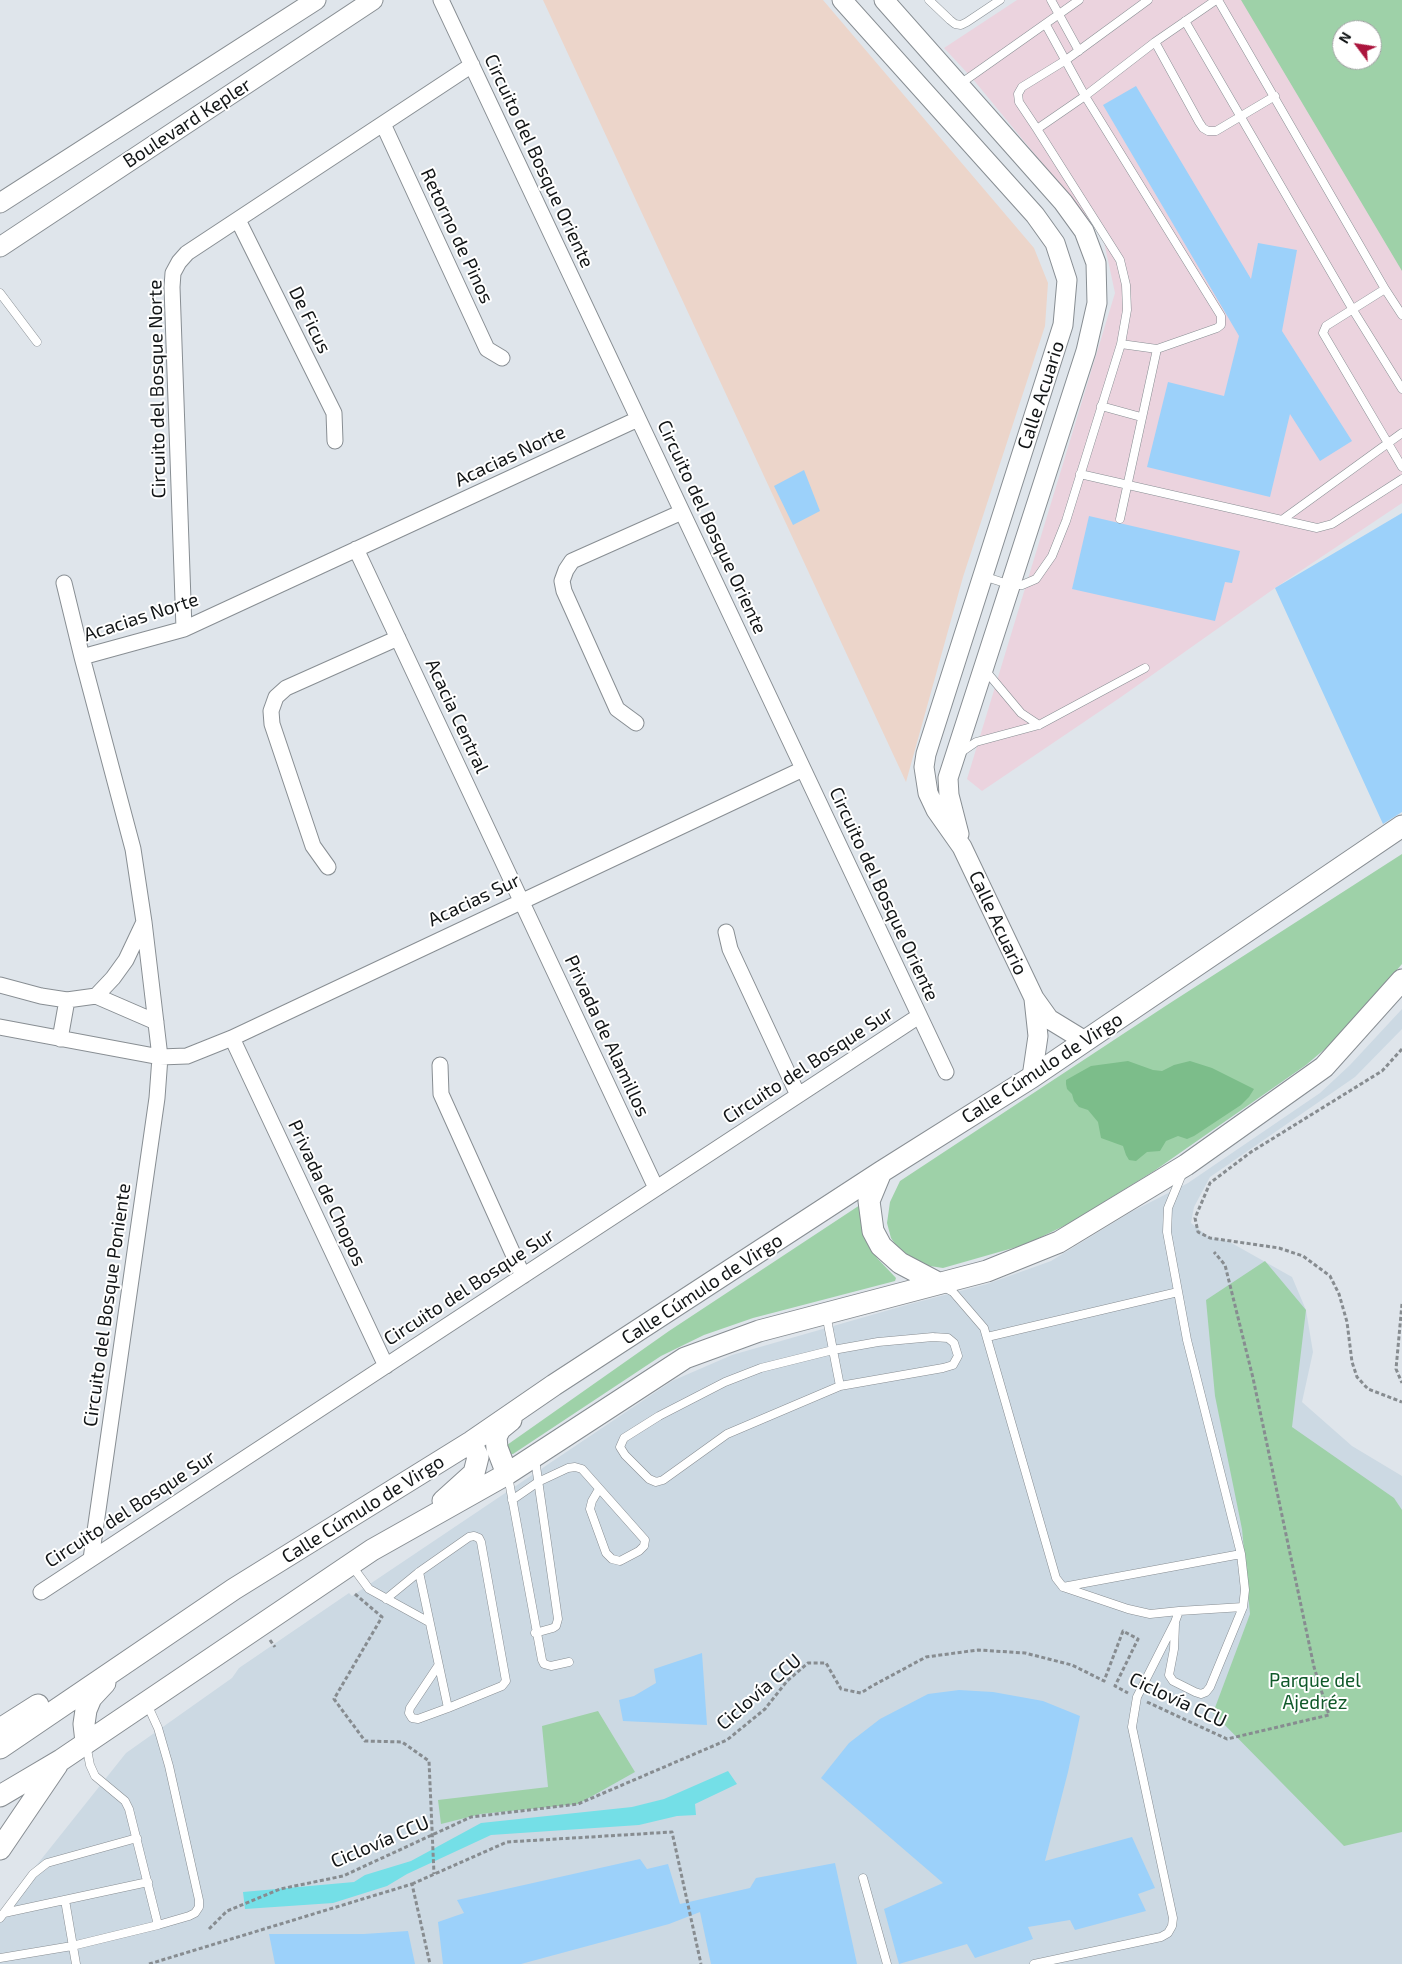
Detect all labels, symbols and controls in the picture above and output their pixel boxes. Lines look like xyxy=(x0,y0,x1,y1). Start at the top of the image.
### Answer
north arrow xyxy=(1332,20,1382,70)
text: N xyxy=(1335,29,1354,46)
street label: Circuito del Bosque Oriente xyxy=(479,51,599,271)
street label: Boulevard Kepler xyxy=(119,73,255,173)
street label: Retorno de Pinos xyxy=(416,165,498,307)
street label: Circuito del Bosque Norte xyxy=(144,280,170,498)
street label: De Ficus xyxy=(284,283,336,357)
street label: Calle Acuario xyxy=(1013,338,1069,452)
street label: Circuito del Bosque Oriente xyxy=(652,417,772,637)
street label: Acacias Norte xyxy=(451,420,569,492)
street label: Acacias Norte xyxy=(81,588,201,646)
street label: Acacia Central xyxy=(421,655,493,777)
street label: Circuito del Bosque Oriente xyxy=(824,784,944,1004)
street label: Calle Acuario xyxy=(964,867,1032,979)
street label: Acacias Sur xyxy=(424,869,524,931)
street label: Privada de Alamillos xyxy=(560,952,654,1120)
street label: Circuito del Bosque Sur xyxy=(719,1001,897,1129)
street label: Calle Cúmulo de Virgo xyxy=(957,1007,1127,1129)
street label: Privada de Chopos xyxy=(283,1116,371,1270)
street label: Circuito del Bosque Poniente xyxy=(79,1182,135,1428)
street label: Circuito del Bosque Sur xyxy=(380,1223,558,1351)
street label: Calle Cúmulo de Virgo xyxy=(617,1228,787,1350)
street label: Circuito del Bosque Sur xyxy=(41,1445,219,1573)
street label: Calle Cúmulo de Virgo xyxy=(278,1450,448,1568)
street label: Ciclovía CCU xyxy=(712,1649,806,1735)
street label: Ciclovía CCU xyxy=(1126,1668,1230,1732)
park label: Parque del Ajedréz xyxy=(1269,1670,1361,1714)
street label: Ciclovía CCU xyxy=(327,1811,433,1873)

